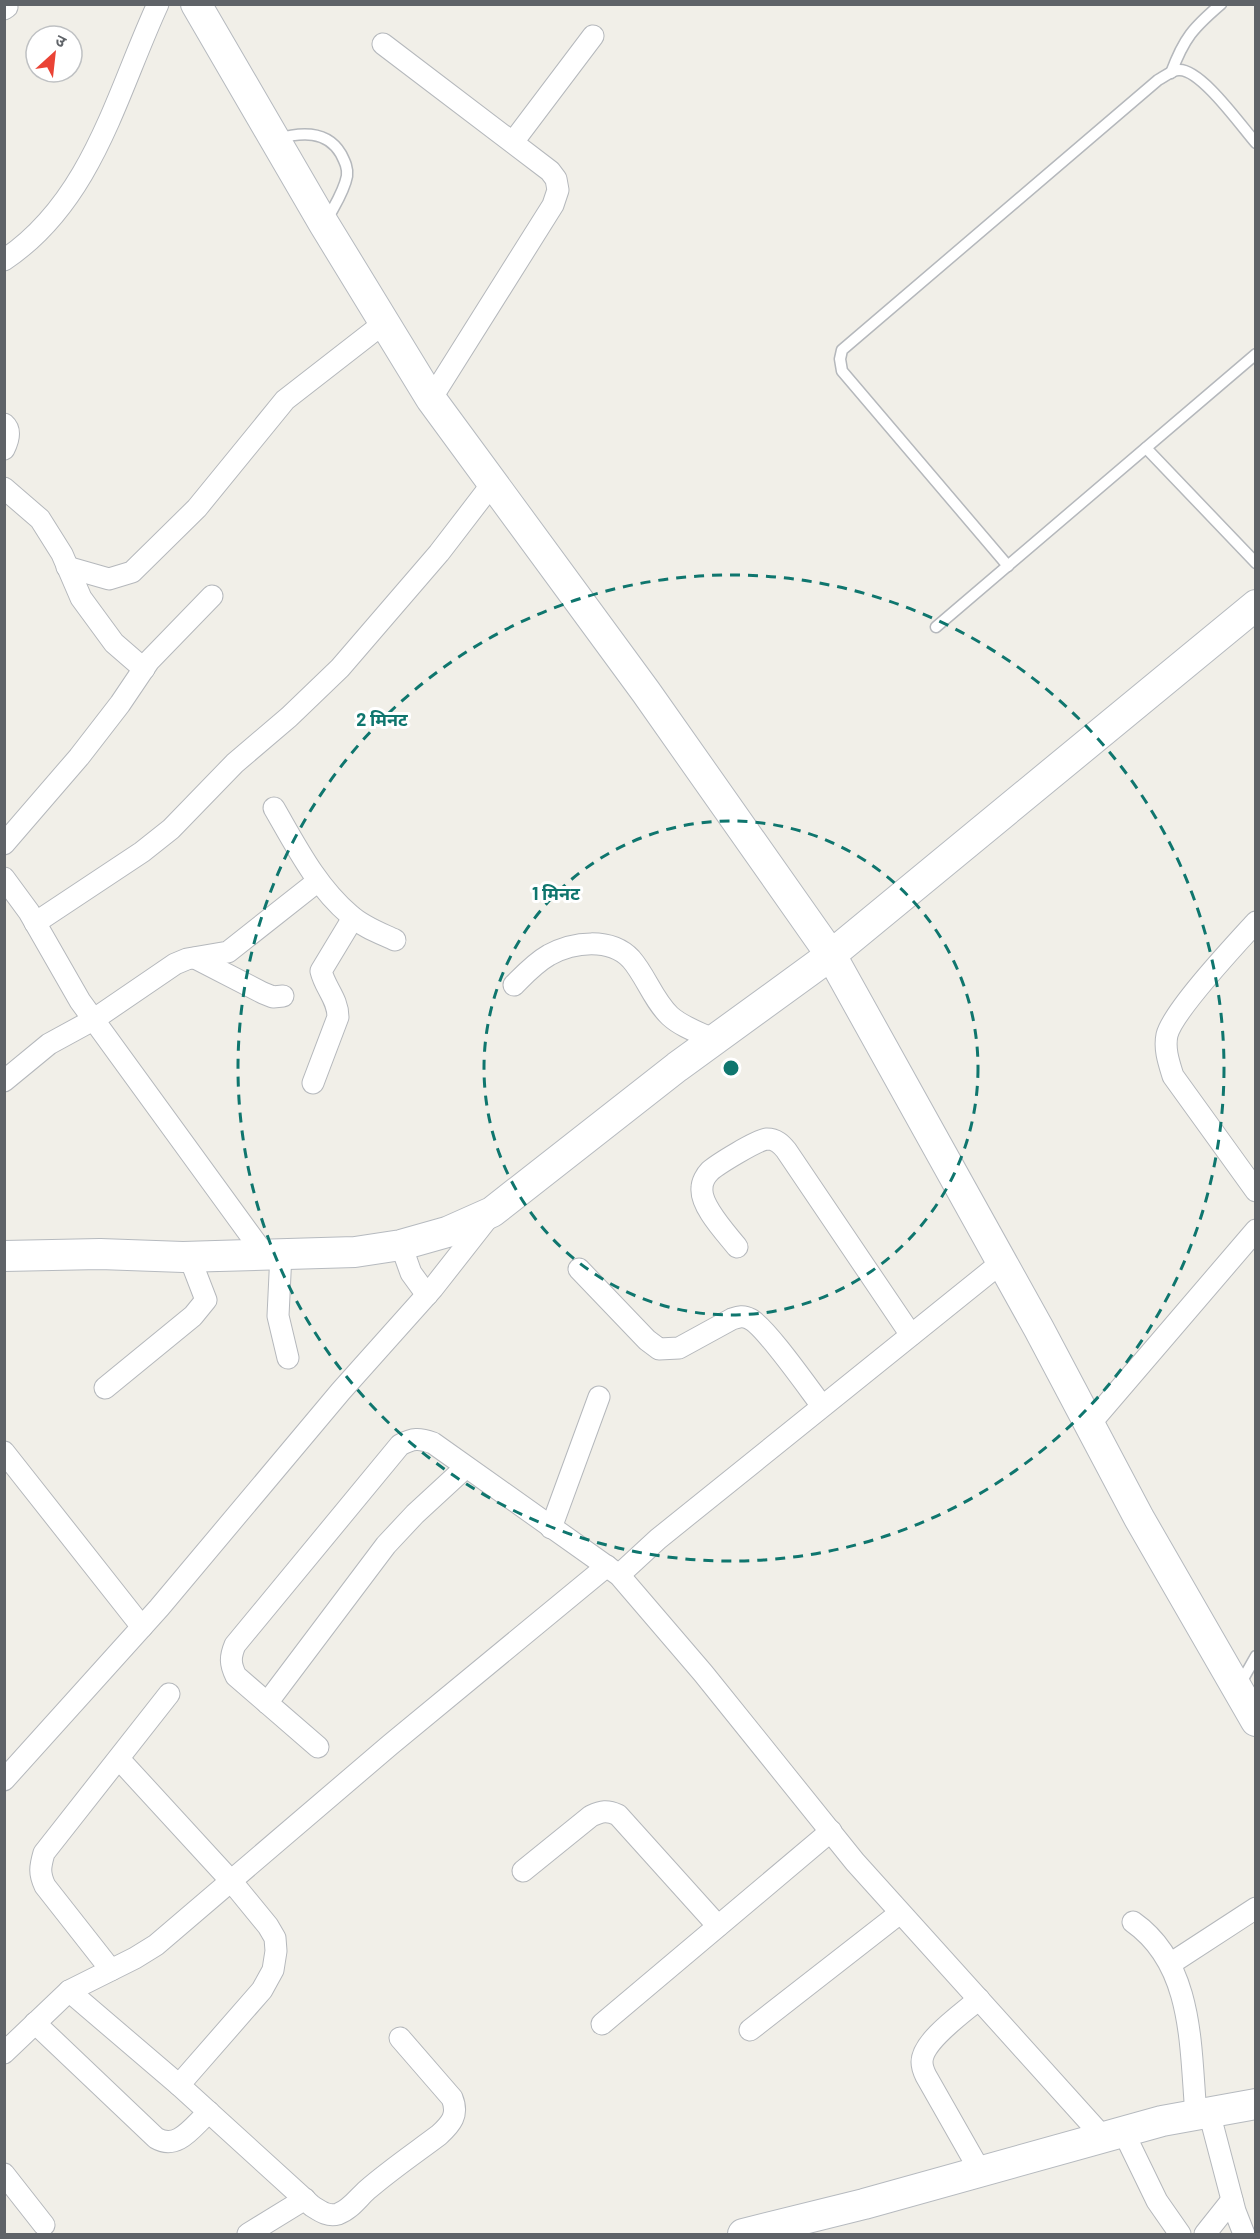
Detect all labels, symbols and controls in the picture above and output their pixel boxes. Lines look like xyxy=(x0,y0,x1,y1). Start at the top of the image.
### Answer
north arrow xyxy=(24,24,84,84)
text: उ xyxy=(53,30,70,51)
text: 2 मिनट xyxy=(356,708,408,730)
text: 1 मिनट xyxy=(532,882,580,904)
centre of rings xyxy=(721,1058,741,1078)

